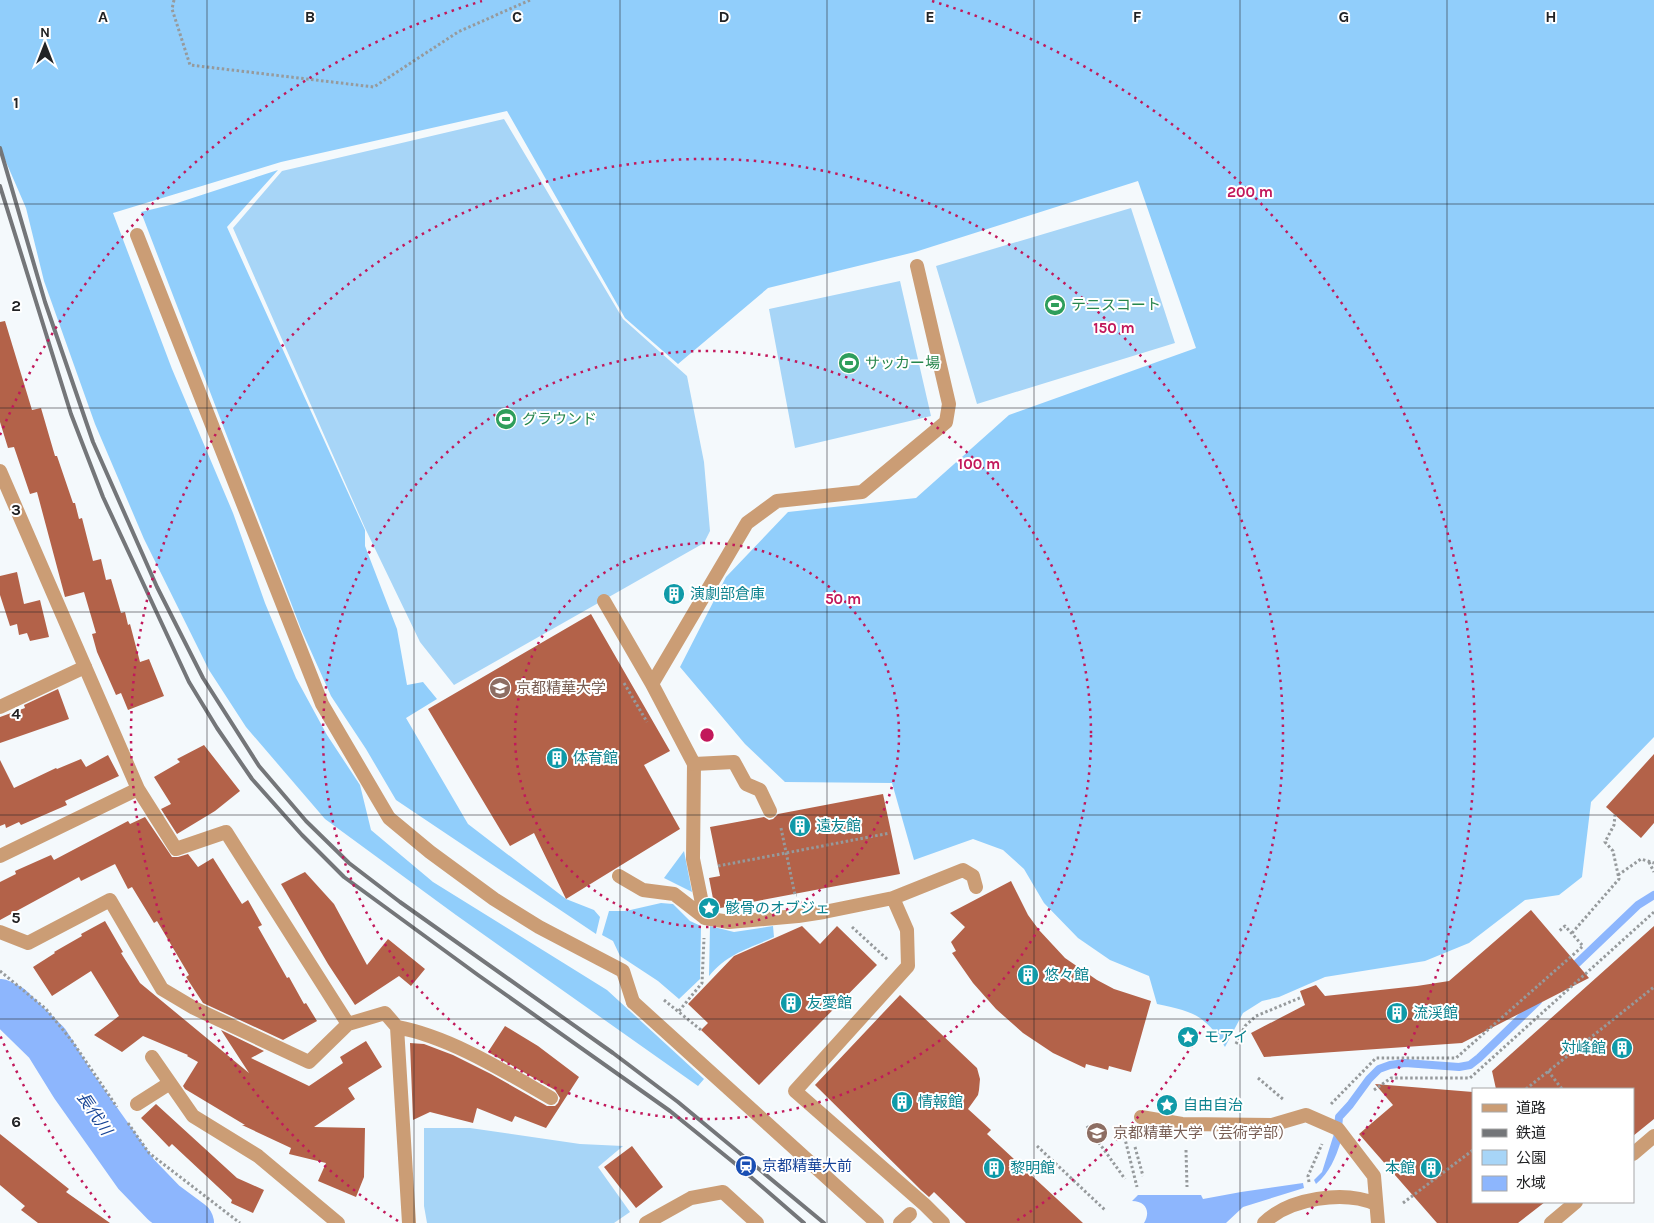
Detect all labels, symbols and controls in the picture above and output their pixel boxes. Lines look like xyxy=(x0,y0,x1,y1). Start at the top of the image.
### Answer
text: A xyxy=(98,7,108,26)
text: B xyxy=(305,7,315,26)
text: C xyxy=(512,7,522,26)
text: D xyxy=(719,7,730,26)
text: E xyxy=(925,7,935,26)
text: F xyxy=(1133,7,1142,26)
text: G xyxy=(1339,7,1349,26)
text: H xyxy=(1545,7,1557,26)
north arrow xyxy=(20,20,70,70)
text: N xyxy=(40,24,50,41)
text: 1 xyxy=(13,93,19,112)
text: 200 m xyxy=(1227,183,1273,201)
sports icon: テニスコート xyxy=(1043,293,1067,317)
text: 2 xyxy=(11,296,21,315)
place label: テニスコート xyxy=(1071,296,1161,314)
text: 150 m xyxy=(1093,319,1135,337)
sports icon: サッカー場 xyxy=(837,351,861,375)
place label: サッカー場 xyxy=(865,354,940,372)
sports icon: グラウンド xyxy=(494,407,518,431)
place label: グラウンド xyxy=(522,410,597,428)
text: 100 m xyxy=(958,455,1000,473)
text: 3 xyxy=(11,500,21,519)
building icon: 演劇部倉庫 xyxy=(662,582,686,606)
place label: 演劇部倉庫 xyxy=(690,585,765,603)
text: 50 m xyxy=(825,590,861,608)
school or university icon: 京都精華大学 xyxy=(488,676,512,700)
place label: 京都精華大学 xyxy=(516,679,606,697)
text: 4 xyxy=(11,704,21,723)
centre of rings xyxy=(698,726,716,744)
building icon: 体育館 xyxy=(545,746,569,770)
place label: 体育館 xyxy=(573,749,618,767)
building icon: 遠友館 xyxy=(788,814,812,838)
place label: 遠友館 xyxy=(816,817,861,835)
place icon: 骸骨のオブジェ xyxy=(697,896,721,920)
place label: 骸骨のオブジェ xyxy=(725,899,830,917)
text: 5 xyxy=(11,908,21,927)
building icon: 悠々館 xyxy=(1016,963,1040,987)
place label: 悠々館 xyxy=(1044,966,1089,984)
building icon: 友愛館 xyxy=(779,991,803,1015)
place label: 友愛館 xyxy=(807,994,852,1012)
building icon: 流渓館 xyxy=(1385,1001,1409,1025)
place label: 流渓館 xyxy=(1413,1004,1458,1022)
place icon: モアイ xyxy=(1176,1025,1200,1049)
place label: モアイ xyxy=(1204,1028,1248,1046)
building icon: 対峰館 xyxy=(1610,1036,1634,1060)
place label: 対峰館 xyxy=(1561,1039,1606,1057)
water label: 長代川 xyxy=(73,1088,117,1140)
legend xyxy=(1472,1088,1634,1203)
building icon: 情報館 xyxy=(890,1090,914,1114)
place label: 情報館 xyxy=(918,1093,963,1111)
place icon: 自由自治 xyxy=(1155,1093,1179,1117)
place label: 自由自治 xyxy=(1183,1096,1243,1114)
text: 道路 xyxy=(1516,1099,1546,1117)
text: 6 xyxy=(11,1112,21,1131)
school or university icon: 京都精華大学（芸術学部） xyxy=(1085,1121,1109,1145)
place label: 京都精華大学（芸術学部） xyxy=(1113,1124,1293,1142)
text: 鉄道 xyxy=(1516,1124,1546,1142)
text: 公園 xyxy=(1516,1149,1546,1167)
station icon: 京都精華大前 xyxy=(734,1154,758,1178)
building icon: 黎明館 xyxy=(982,1156,1006,1180)
building icon: 本館 xyxy=(1419,1156,1443,1180)
place label: 京都精華大前 xyxy=(762,1157,852,1175)
place label: 黎明館 xyxy=(1010,1159,1055,1177)
place label: 本館 xyxy=(1385,1159,1415,1177)
text: 水域 xyxy=(1516,1174,1546,1192)

